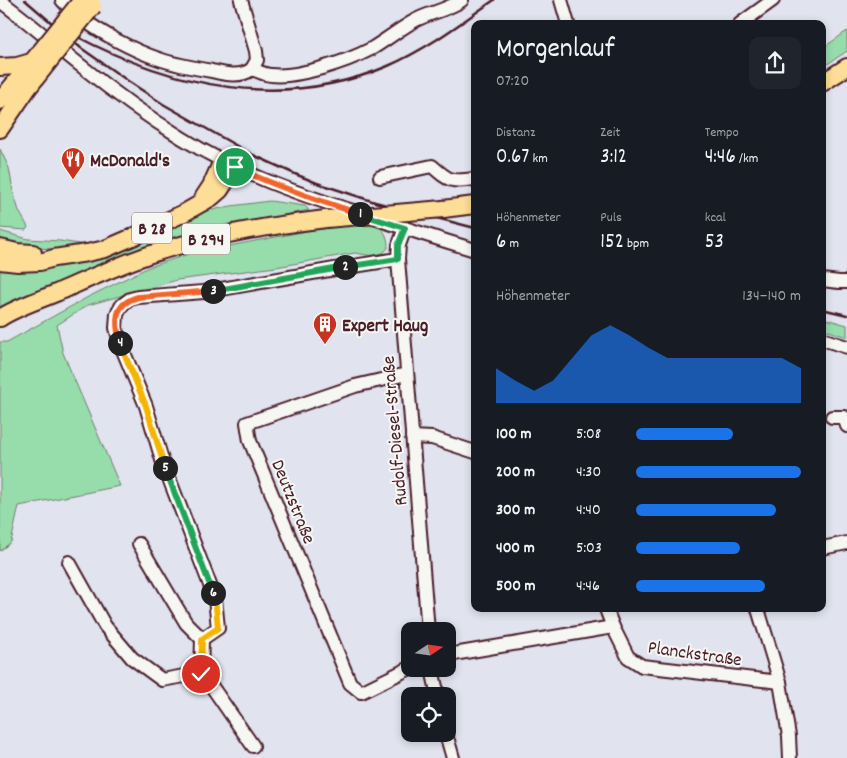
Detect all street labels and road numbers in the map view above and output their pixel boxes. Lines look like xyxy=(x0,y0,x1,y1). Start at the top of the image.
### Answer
road number: B 28 xyxy=(132,212,172,244)
road number: B 294 xyxy=(182,223,230,254)
street label: Rudolf-Diesel-Straße xyxy=(376,355,416,507)
street label: Deutzstraße xyxy=(263,456,321,549)
street label: Planckstraße xyxy=(646,636,743,675)

